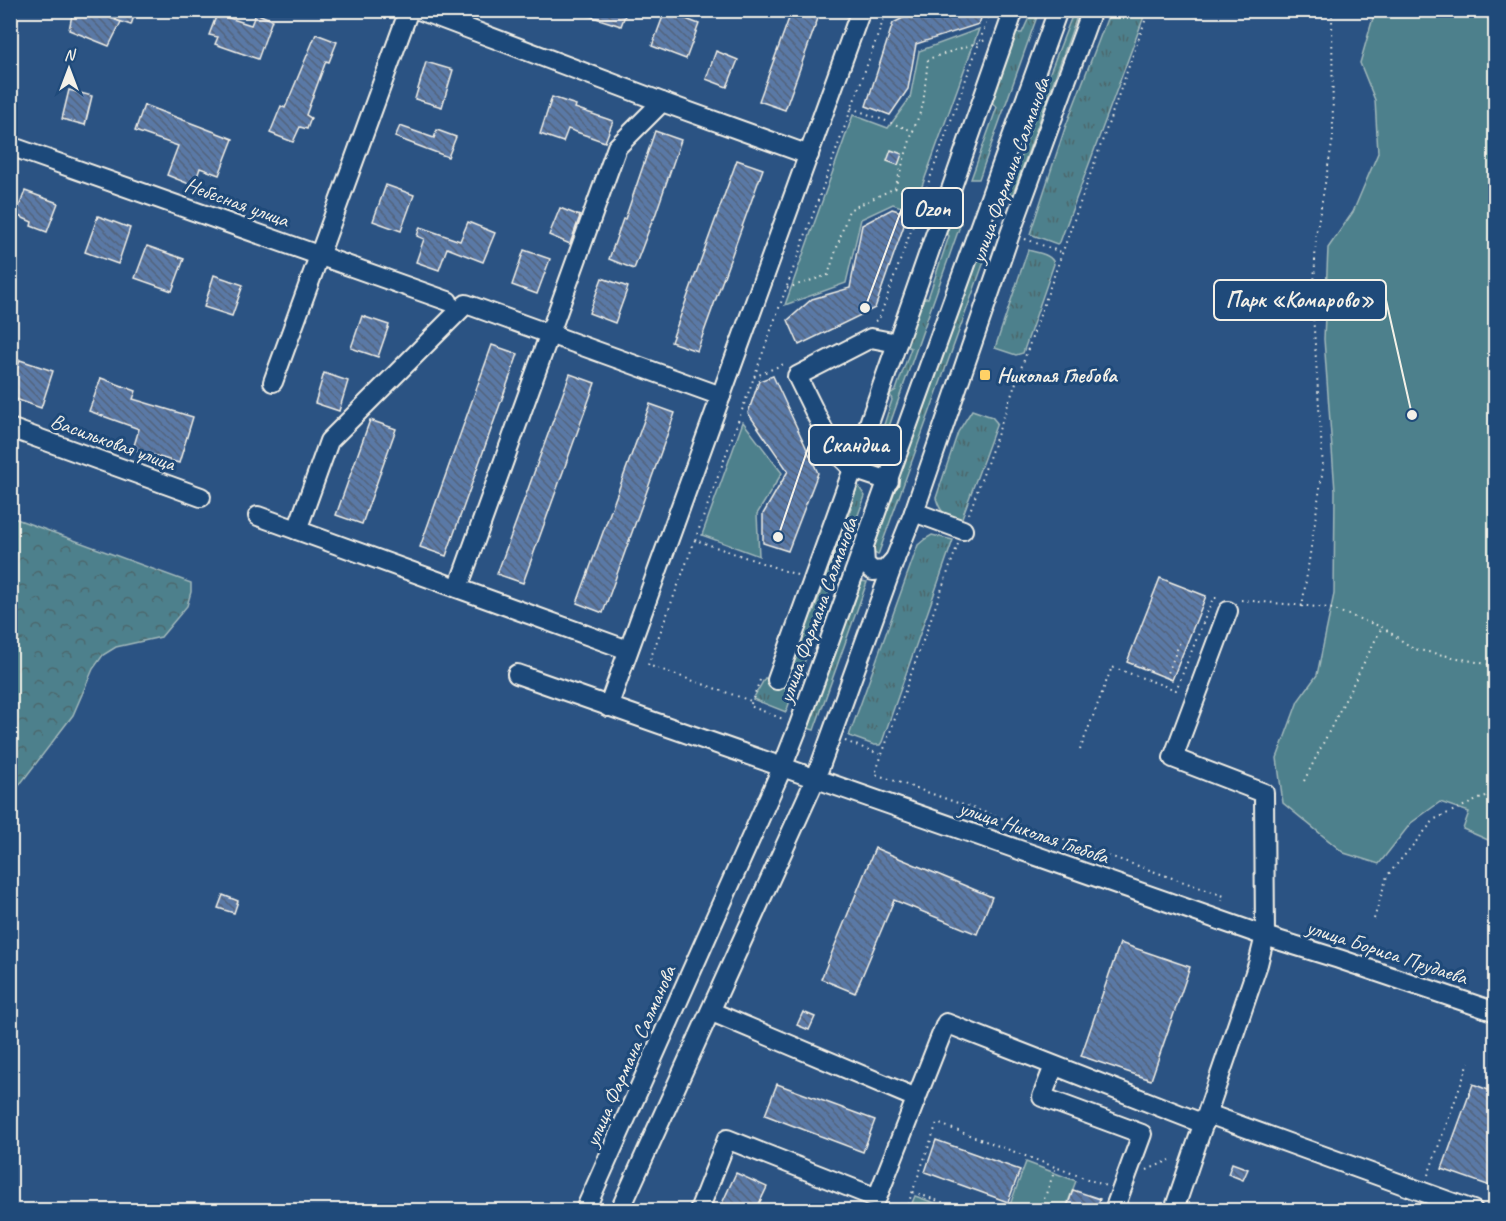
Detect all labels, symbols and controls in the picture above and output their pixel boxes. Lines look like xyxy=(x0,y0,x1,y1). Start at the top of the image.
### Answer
north arrow xyxy=(39,39,99,99)
text: N xyxy=(64,45,77,65)
street label: улица Фармана Салманова xyxy=(964,72,1056,268)
street label: Небесная улица xyxy=(182,171,294,233)
callout: Ozon xyxy=(902,188,963,228)
text: Ozon xyxy=(914,195,951,223)
callout: Парк «Комарово» xyxy=(1214,280,1386,320)
text: Парк «Комарово» xyxy=(1226,286,1375,314)
place label: Николая Глебова xyxy=(997,362,1118,388)
marker: Николая Глебова xyxy=(978,368,992,382)
street label: Васильковая улица xyxy=(47,407,180,477)
callout: Скандиа xyxy=(809,425,901,465)
text: Скандиа xyxy=(821,431,891,459)
street label: улица Фармана Салманова xyxy=(772,512,864,708)
street label: улица Николая Глебова xyxy=(954,794,1114,870)
street label: улица Бориса Прудаева xyxy=(1301,913,1472,991)
street label: улица Фармана Салманова xyxy=(578,960,682,1152)

